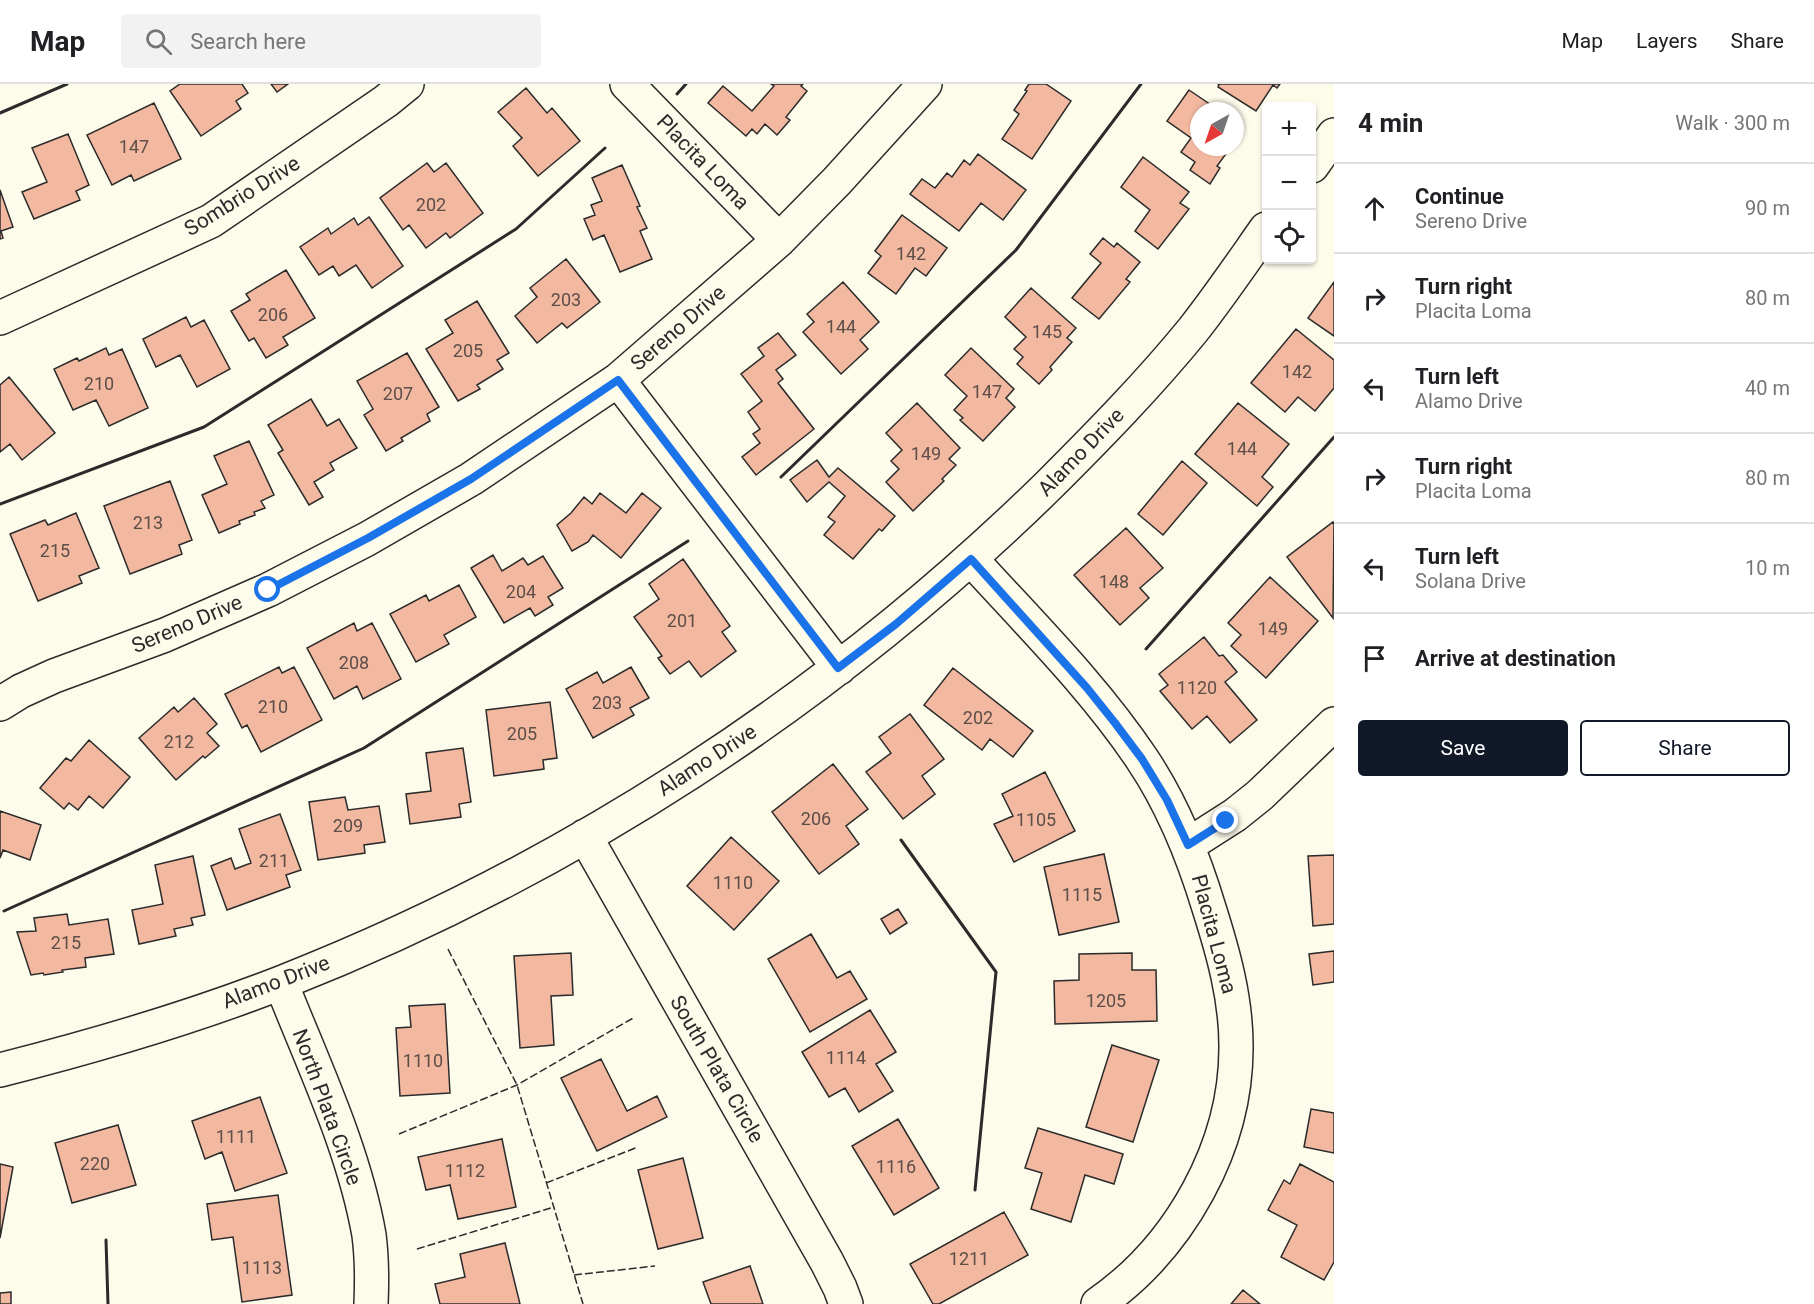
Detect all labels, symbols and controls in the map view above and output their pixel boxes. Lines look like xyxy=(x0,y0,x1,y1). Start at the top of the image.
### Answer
search box xyxy=(121,14,541,68)
text: Map xyxy=(30,25,85,58)
icon: search xyxy=(142,25,175,58)
text: Search here xyxy=(190,29,306,54)
text: Map xyxy=(1561,29,1603,53)
text: Layers xyxy=(1636,29,1697,53)
text: Share xyxy=(1730,29,1784,53)
north arrow xyxy=(1190,102,1244,156)
map controls xyxy=(1262,102,1316,264)
button: + xyxy=(1262,102,1316,156)
text: 4 min xyxy=(1358,108,1423,138)
street label: Placita Loma xyxy=(652,110,754,214)
text: Walk · 300 m xyxy=(1675,111,1790,135)
house number: 147 xyxy=(119,136,149,157)
street label: Sombrio Drive xyxy=(180,151,304,241)
button: − xyxy=(1262,156,1316,210)
text: Continue xyxy=(1415,184,1504,209)
icon: ahead xyxy=(1358,192,1391,225)
house number: 202 xyxy=(416,194,446,215)
text: 90 m xyxy=(1745,196,1790,220)
text: Sereno Drive xyxy=(1415,209,1527,233)
button: locate xyxy=(1262,210,1316,264)
house number: 142 xyxy=(896,243,926,264)
text: Turn right xyxy=(1415,274,1512,299)
street label: Sereno Drive xyxy=(626,280,730,376)
icon: right xyxy=(1358,282,1391,315)
text: 80 m xyxy=(1745,286,1790,310)
house number: 203 xyxy=(551,289,581,310)
text: Placita Loma xyxy=(1415,299,1532,323)
house number: 206 xyxy=(258,304,288,325)
house number: 144 xyxy=(826,316,856,337)
house number: 145 xyxy=(1032,321,1062,342)
house number: 205 xyxy=(453,340,483,361)
house number: 142 xyxy=(1282,361,1312,382)
text: Turn left xyxy=(1415,364,1499,389)
icon: left xyxy=(1358,372,1391,405)
house number: 210 xyxy=(84,373,114,394)
text: 40 m xyxy=(1745,376,1790,400)
house number: 147 xyxy=(972,381,1002,402)
house number: 207 xyxy=(383,383,413,404)
text: Alamo Drive xyxy=(1415,389,1523,413)
street label: Alamo Drive xyxy=(1033,403,1129,501)
house number: 144 xyxy=(1227,438,1257,459)
house number: 149 xyxy=(911,443,941,464)
text: Turn right xyxy=(1415,454,1512,479)
icon: right xyxy=(1358,462,1391,495)
text: 80 m xyxy=(1745,466,1790,490)
text: Placita Loma xyxy=(1415,479,1532,503)
house number: 213 xyxy=(133,512,163,533)
house number: 215 xyxy=(40,540,70,561)
text: Turn left xyxy=(1415,544,1499,569)
icon: left xyxy=(1358,552,1391,585)
text: 10 m xyxy=(1745,556,1790,580)
text: Solana Drive xyxy=(1415,569,1526,593)
house number: 148 xyxy=(1099,571,1129,592)
route start xyxy=(254,576,280,602)
house number: 204 xyxy=(506,581,536,602)
street label: Sereno Drive xyxy=(128,590,246,658)
house number: 201 xyxy=(667,610,697,631)
house number: 149 xyxy=(1258,618,1288,639)
icon: arrive xyxy=(1358,642,1391,675)
text: Arrive at destination xyxy=(1415,646,1616,671)
house number: 208 xyxy=(339,652,369,673)
house number: 1120 xyxy=(1177,677,1217,698)
house number: 203 xyxy=(592,692,622,713)
house number: 210 xyxy=(258,696,288,717)
house number: 202 xyxy=(963,707,993,728)
street label: Alamo Drive xyxy=(653,719,761,801)
button: Save xyxy=(1358,720,1568,776)
button: Share xyxy=(1580,720,1790,776)
house number: 205 xyxy=(507,723,537,744)
house number: 212 xyxy=(164,731,194,752)
route end xyxy=(1212,807,1238,833)
house number: 206 xyxy=(801,808,831,829)
house number: 1105 xyxy=(1016,809,1056,830)
house number: 209 xyxy=(333,815,363,836)
house number: 211 xyxy=(259,850,289,871)
house number: 1110 xyxy=(713,872,753,893)
street label: Placita Loma xyxy=(1187,872,1241,996)
house number: 1115 xyxy=(1062,884,1102,905)
house number: 215 xyxy=(51,932,81,953)
street label: Alamo Drive xyxy=(219,951,333,1013)
house number: 1205 xyxy=(1086,990,1126,1011)
street label: South Plata Circle xyxy=(665,991,769,1147)
street label: North Plata Circle xyxy=(288,1026,366,1188)
house number: 1114 xyxy=(826,1047,866,1068)
house number: 1110 xyxy=(403,1050,443,1071)
house number: 1111 xyxy=(216,1126,256,1147)
house number: 220 xyxy=(80,1153,110,1174)
house number: 1116 xyxy=(876,1156,916,1177)
house number: 1112 xyxy=(445,1160,485,1181)
house number: 1211 xyxy=(949,1248,989,1269)
house number: 1113 xyxy=(242,1257,282,1278)

